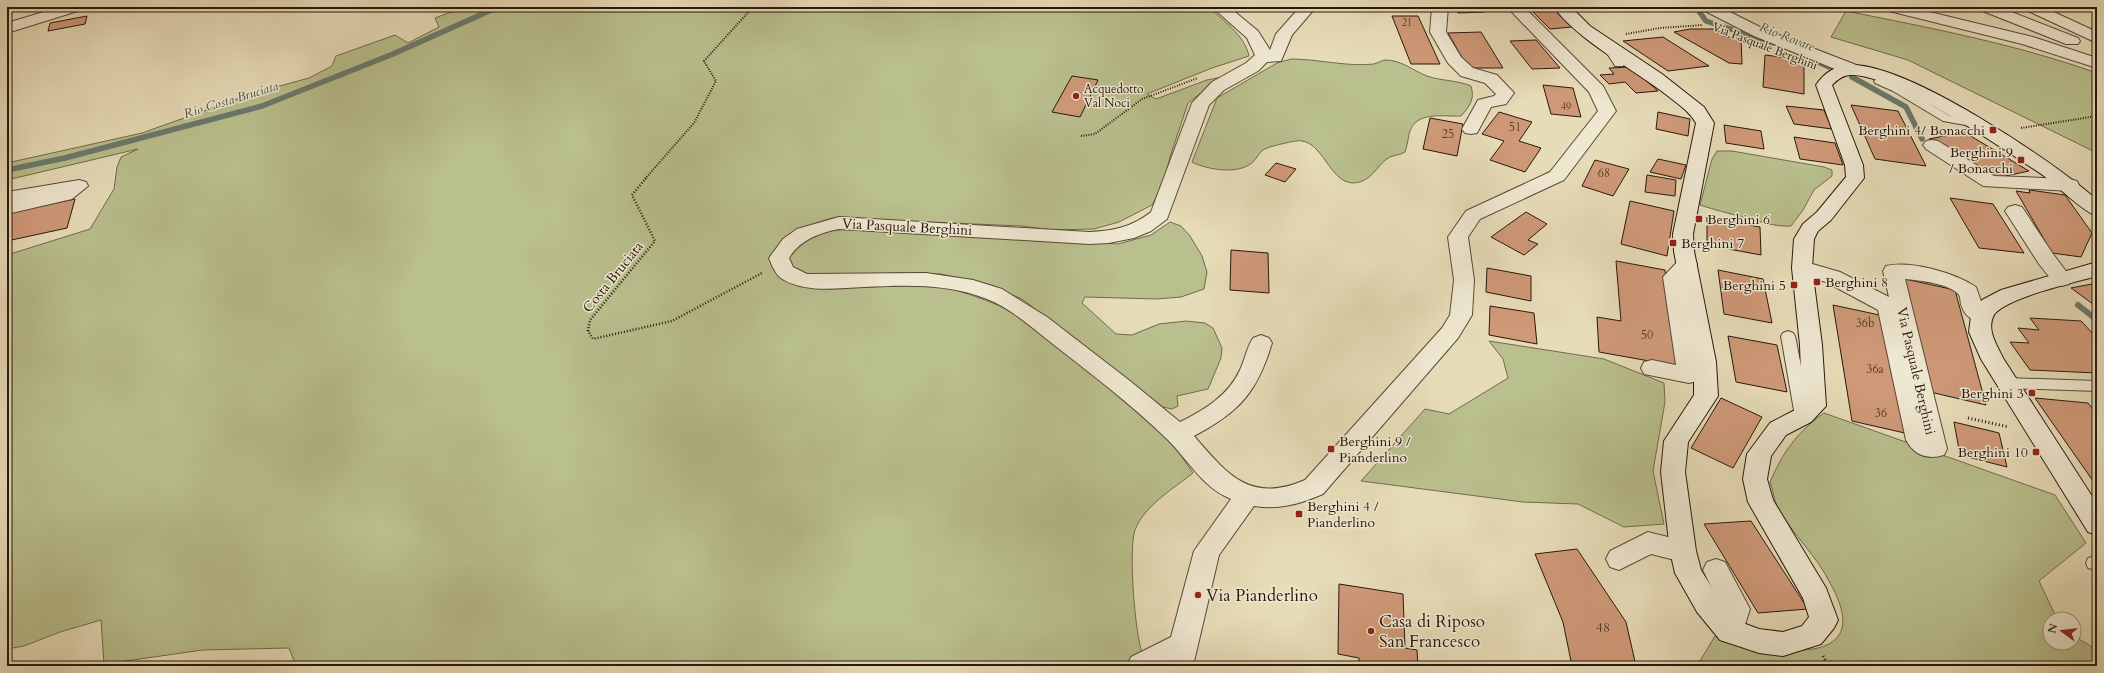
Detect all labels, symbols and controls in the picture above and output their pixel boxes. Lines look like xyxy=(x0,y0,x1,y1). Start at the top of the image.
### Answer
house number: 21 xyxy=(1402,16,1412,30)
water label: Rio Rovare xyxy=(1757,18,1818,56)
street label: Via Pasquale Berghini xyxy=(1710,19,1821,74)
water label: Rio Costa Bruciata xyxy=(182,77,281,123)
place label: Acquedotto Val Noci xyxy=(1084,81,1144,111)
marker: Acquedotto Val Noci xyxy=(1071,91,1081,101)
house number: 49 xyxy=(1561,100,1571,114)
house number: 51 xyxy=(1509,119,1521,135)
place label: Berghini 4/ Bonacchi xyxy=(1858,121,1985,140)
marker: Berghini 4/ Bonacchi xyxy=(1988,125,1998,135)
house number: 25 xyxy=(1442,126,1454,142)
place label: Berghini 9 / Bonacchi xyxy=(1949,143,2013,178)
marker: Berghini 9 / Bonacchi xyxy=(2016,155,2026,165)
house number: 68 xyxy=(1598,165,1610,181)
place label: Berghini 6 xyxy=(1707,210,1770,229)
street label: Via Pasquale Berghini xyxy=(841,214,973,240)
marker: Berghini 6 xyxy=(1694,214,1704,224)
place label: Berghini 7 xyxy=(1681,234,1744,253)
street label: Costa Bruciata xyxy=(578,237,648,317)
marker: Berghini 7 xyxy=(1668,238,1678,248)
place label: Berghini 8 xyxy=(1825,273,1888,292)
place label: Berghini 5 xyxy=(1723,276,1786,295)
marker: Berghini 8 xyxy=(1812,277,1822,287)
marker: Berghini 5 xyxy=(1789,280,1799,290)
street label: Via Pasquale Berghini xyxy=(1892,305,1940,437)
house number: 36b xyxy=(1856,315,1874,331)
house number: 50 xyxy=(1641,327,1653,343)
house number: 36a xyxy=(1866,361,1885,377)
place label: Berghini 3 xyxy=(1961,384,2024,403)
marker: Berghini 3 xyxy=(2027,388,2037,398)
house number: 36 xyxy=(1875,405,1887,421)
place label: Berghini 9 / Pianderlino xyxy=(1339,432,1411,467)
place label: Berghini 10 xyxy=(1958,443,2028,462)
marker: Berghini 9 / Pianderlino xyxy=(1326,444,1336,454)
marker: Berghini 10 xyxy=(2031,447,2041,457)
place label: Berghini 4 / Pianderlino xyxy=(1307,497,1379,532)
marker: Berghini 4 / Pianderlino xyxy=(1294,509,1304,519)
place label: Via Pianderlino xyxy=(1206,584,1318,607)
marker: Via Pianderlino xyxy=(1193,590,1203,600)
place label: Casa di Riposo San Francesco xyxy=(1379,610,1485,653)
north arrow xyxy=(2042,611,2082,651)
house number: 48 xyxy=(1596,618,1610,637)
text: N xyxy=(2044,622,2061,635)
marker: Casa di Riposo San Francesco xyxy=(1366,626,1376,636)

